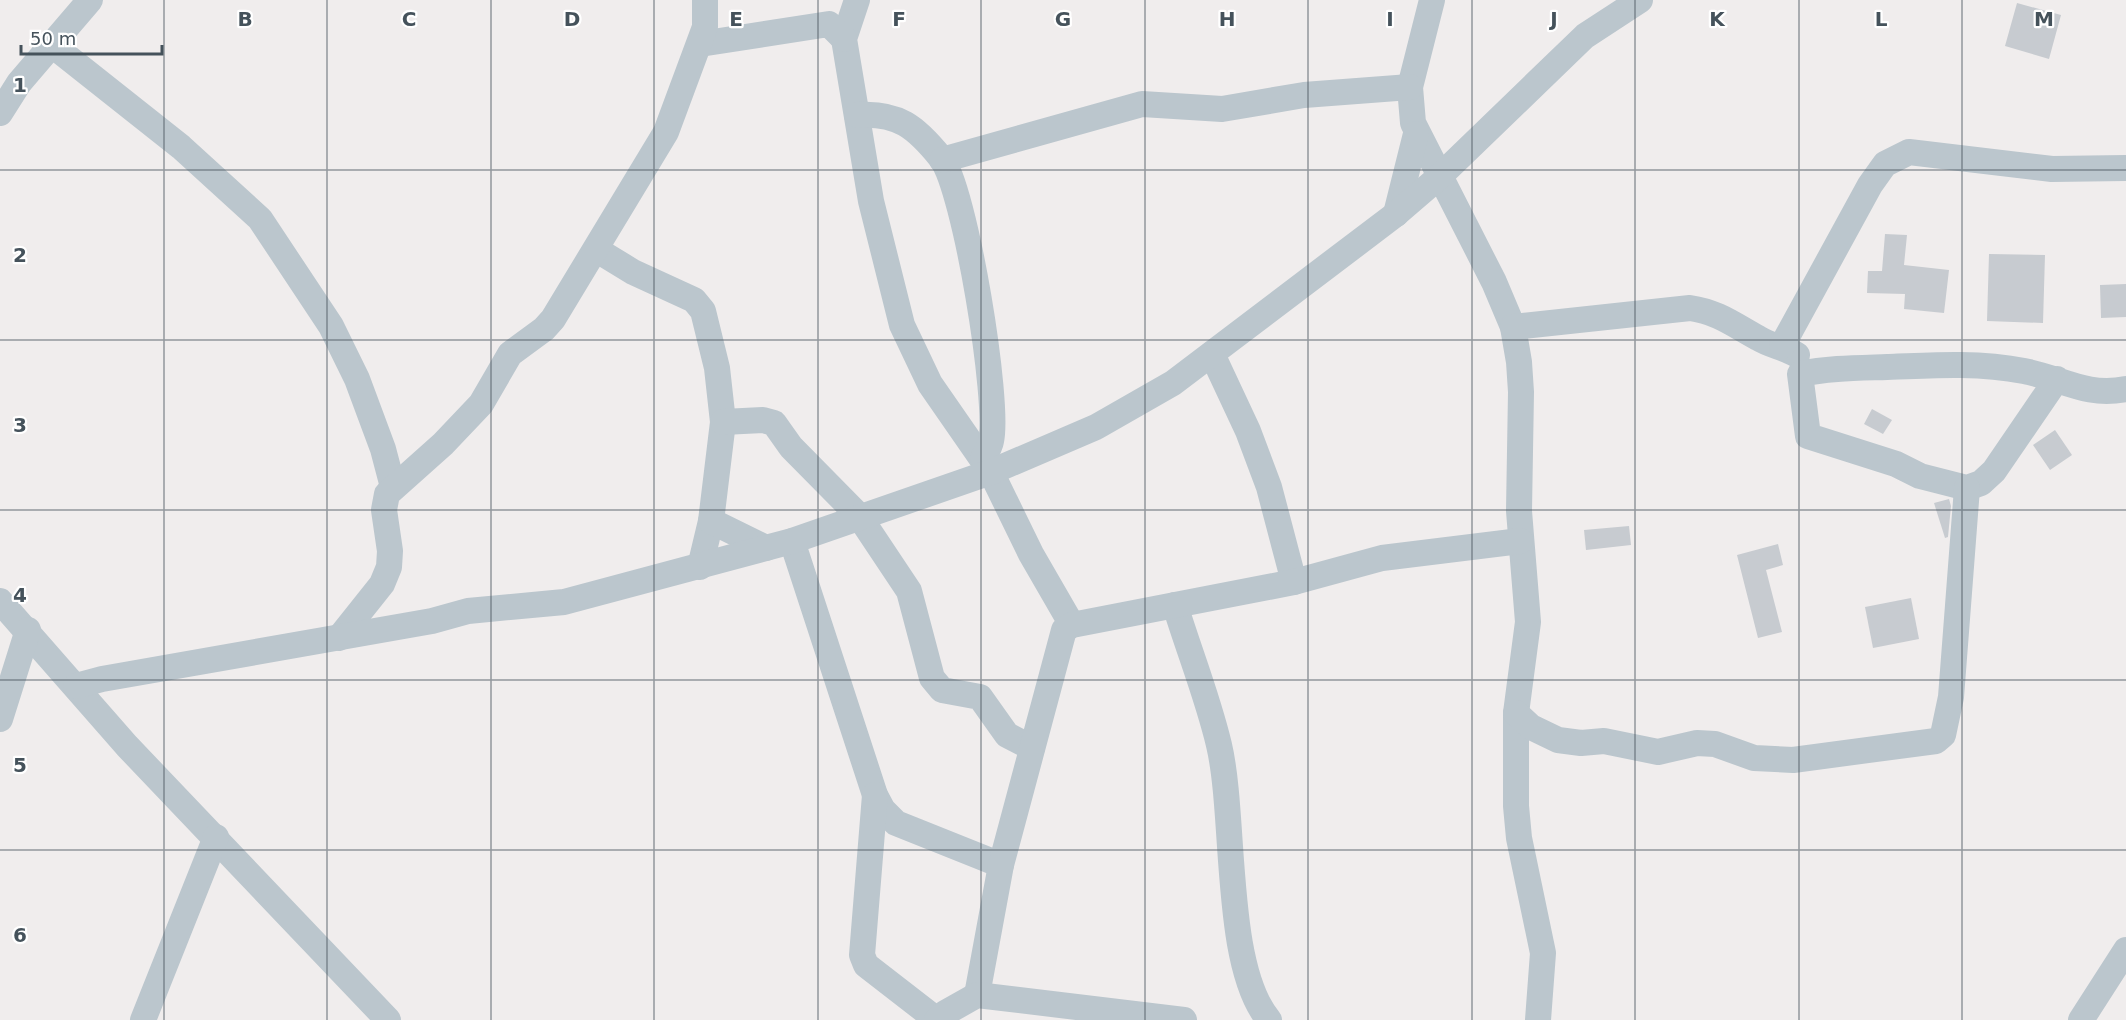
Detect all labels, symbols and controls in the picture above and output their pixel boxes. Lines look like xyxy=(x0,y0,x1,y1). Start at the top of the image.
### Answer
text: B xyxy=(237,7,253,31)
text: C xyxy=(402,7,416,31)
text: D xyxy=(564,7,580,31)
text: E xyxy=(729,7,743,31)
text: F xyxy=(892,7,906,31)
text: G xyxy=(1055,7,1071,31)
text: H xyxy=(1219,7,1235,31)
text: I xyxy=(1386,7,1394,31)
text: J xyxy=(1548,7,1558,31)
text: K xyxy=(1709,7,1726,31)
text: L xyxy=(1875,7,1888,31)
text: M xyxy=(2034,7,2054,31)
scale bar xyxy=(21,18,162,56)
text: 50 m xyxy=(30,28,76,49)
text: 1 xyxy=(13,73,27,97)
text: 2 xyxy=(13,243,27,267)
text: 3 xyxy=(13,413,27,437)
text: 4 xyxy=(13,583,27,607)
text: 5 xyxy=(13,753,27,777)
text: 6 xyxy=(13,923,27,947)

